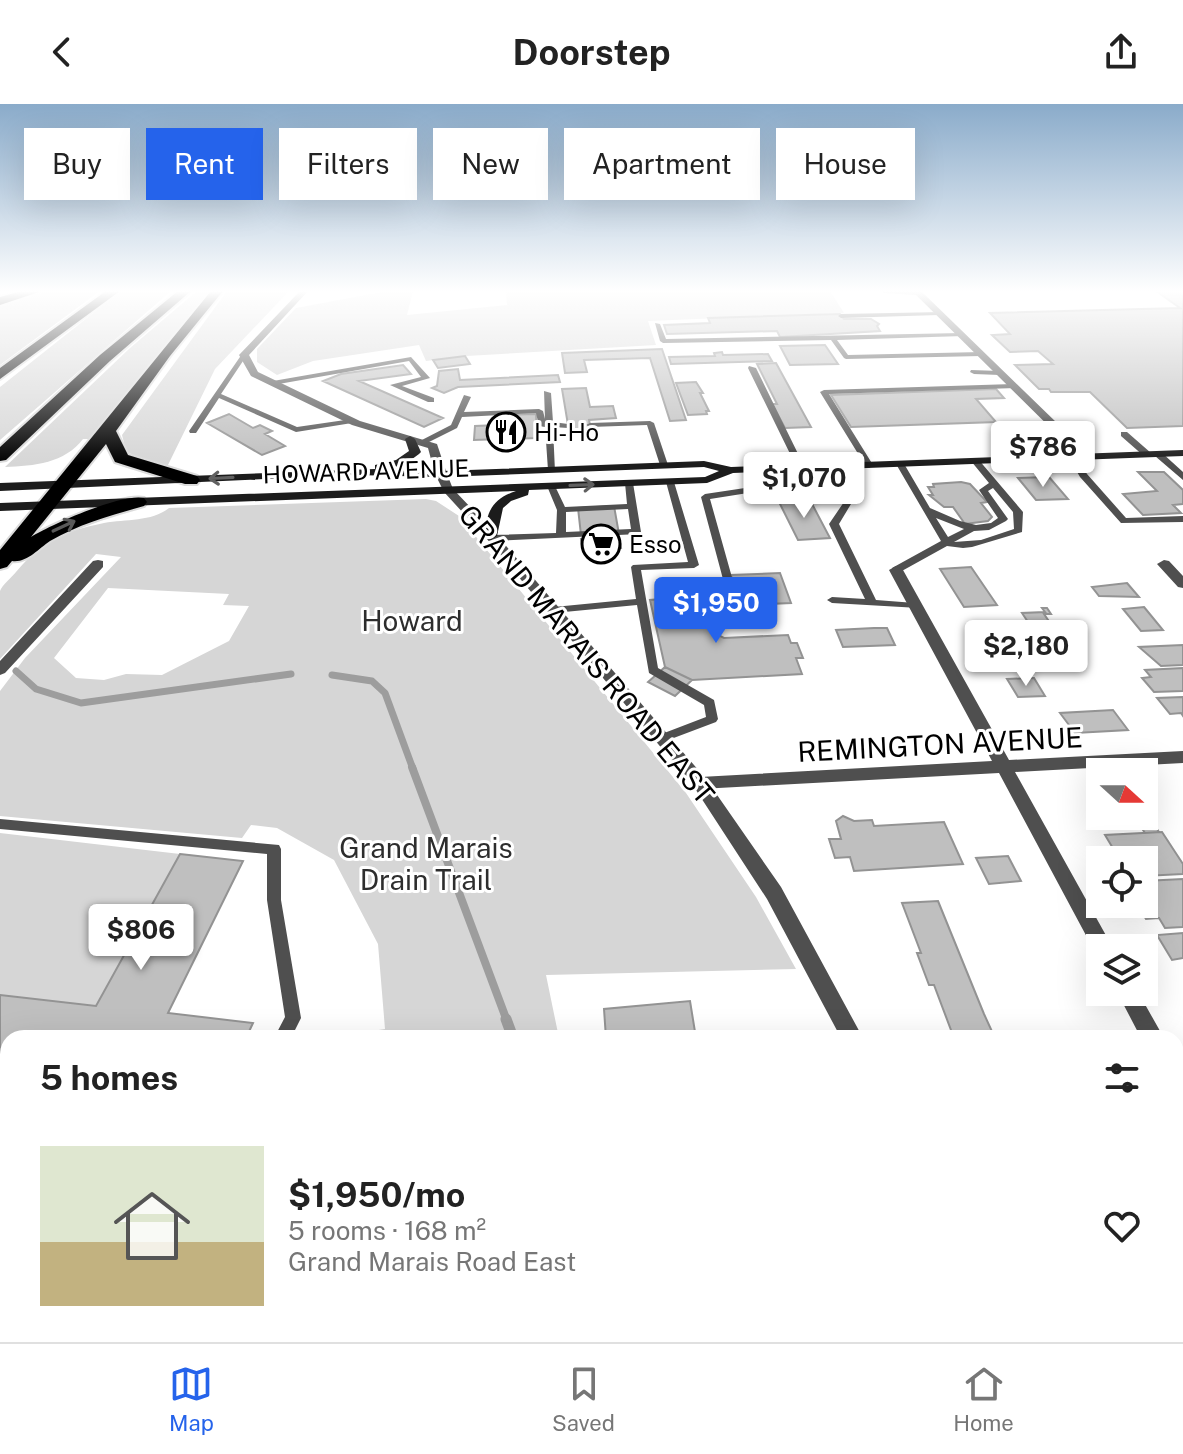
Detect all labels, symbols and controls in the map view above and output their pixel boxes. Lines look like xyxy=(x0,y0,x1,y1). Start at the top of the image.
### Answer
icon: back xyxy=(40,30,84,74)
icon: share xyxy=(1099,30,1143,74)
text: Doorstep xyxy=(513,31,671,73)
chip: Buy xyxy=(24,128,130,200)
chip: Rent xyxy=(146,128,263,200)
chip: Filters xyxy=(279,128,417,200)
chip: New xyxy=(433,128,548,200)
chip: Apartment xyxy=(564,128,760,200)
chip: House xyxy=(776,128,915,200)
restaurant icon: Hi-Ho xyxy=(485,411,527,453)
place label: Hi-Ho xyxy=(534,418,599,446)
pin: $786 xyxy=(996,421,1090,489)
text: $786 xyxy=(1009,431,1077,462)
pin: $1,070 xyxy=(739,452,869,520)
street label: HOWARD AVENUE xyxy=(262,453,470,489)
text: $1,070 xyxy=(761,462,847,493)
one-way arrow xyxy=(208,471,235,486)
one-way arrow xyxy=(568,478,595,493)
street label: GRAND MARAIS ROAD EAST xyxy=(452,498,722,810)
one-way arrow xyxy=(51,518,75,533)
supermarket icon: Esso xyxy=(580,523,622,565)
place label: Esso xyxy=(629,530,681,558)
pin: $1,950 xyxy=(651,577,781,645)
text: $1,950 xyxy=(672,587,760,618)
park label: Howard xyxy=(361,604,463,637)
pin: $2,180 xyxy=(961,620,1091,688)
text: $2,180 xyxy=(983,630,1069,661)
street label: REMINGTON AVENUE xyxy=(797,720,1083,768)
north arrow xyxy=(1086,758,1158,830)
map controls xyxy=(1086,758,1158,1006)
park label: Grand Marais Drain Trail xyxy=(339,831,513,896)
button: locate xyxy=(1086,846,1158,918)
pin: $806 xyxy=(94,904,188,972)
text: $806 xyxy=(107,914,175,945)
button: layers xyxy=(1086,934,1158,1006)
icon: filters xyxy=(1100,1056,1144,1100)
text: 5 homes xyxy=(40,1058,178,1098)
text: $1,950/mo xyxy=(288,1175,465,1215)
icon: home xyxy=(104,1178,200,1274)
icon: heart xyxy=(1100,1204,1144,1248)
text: 5 rooms · 168 m² xyxy=(288,1215,486,1246)
text: Grand Marais Road East xyxy=(288,1246,576,1277)
tab: Map xyxy=(169,1362,214,1436)
tab: Saved xyxy=(552,1362,615,1436)
tab: Home xyxy=(953,1362,1014,1436)

